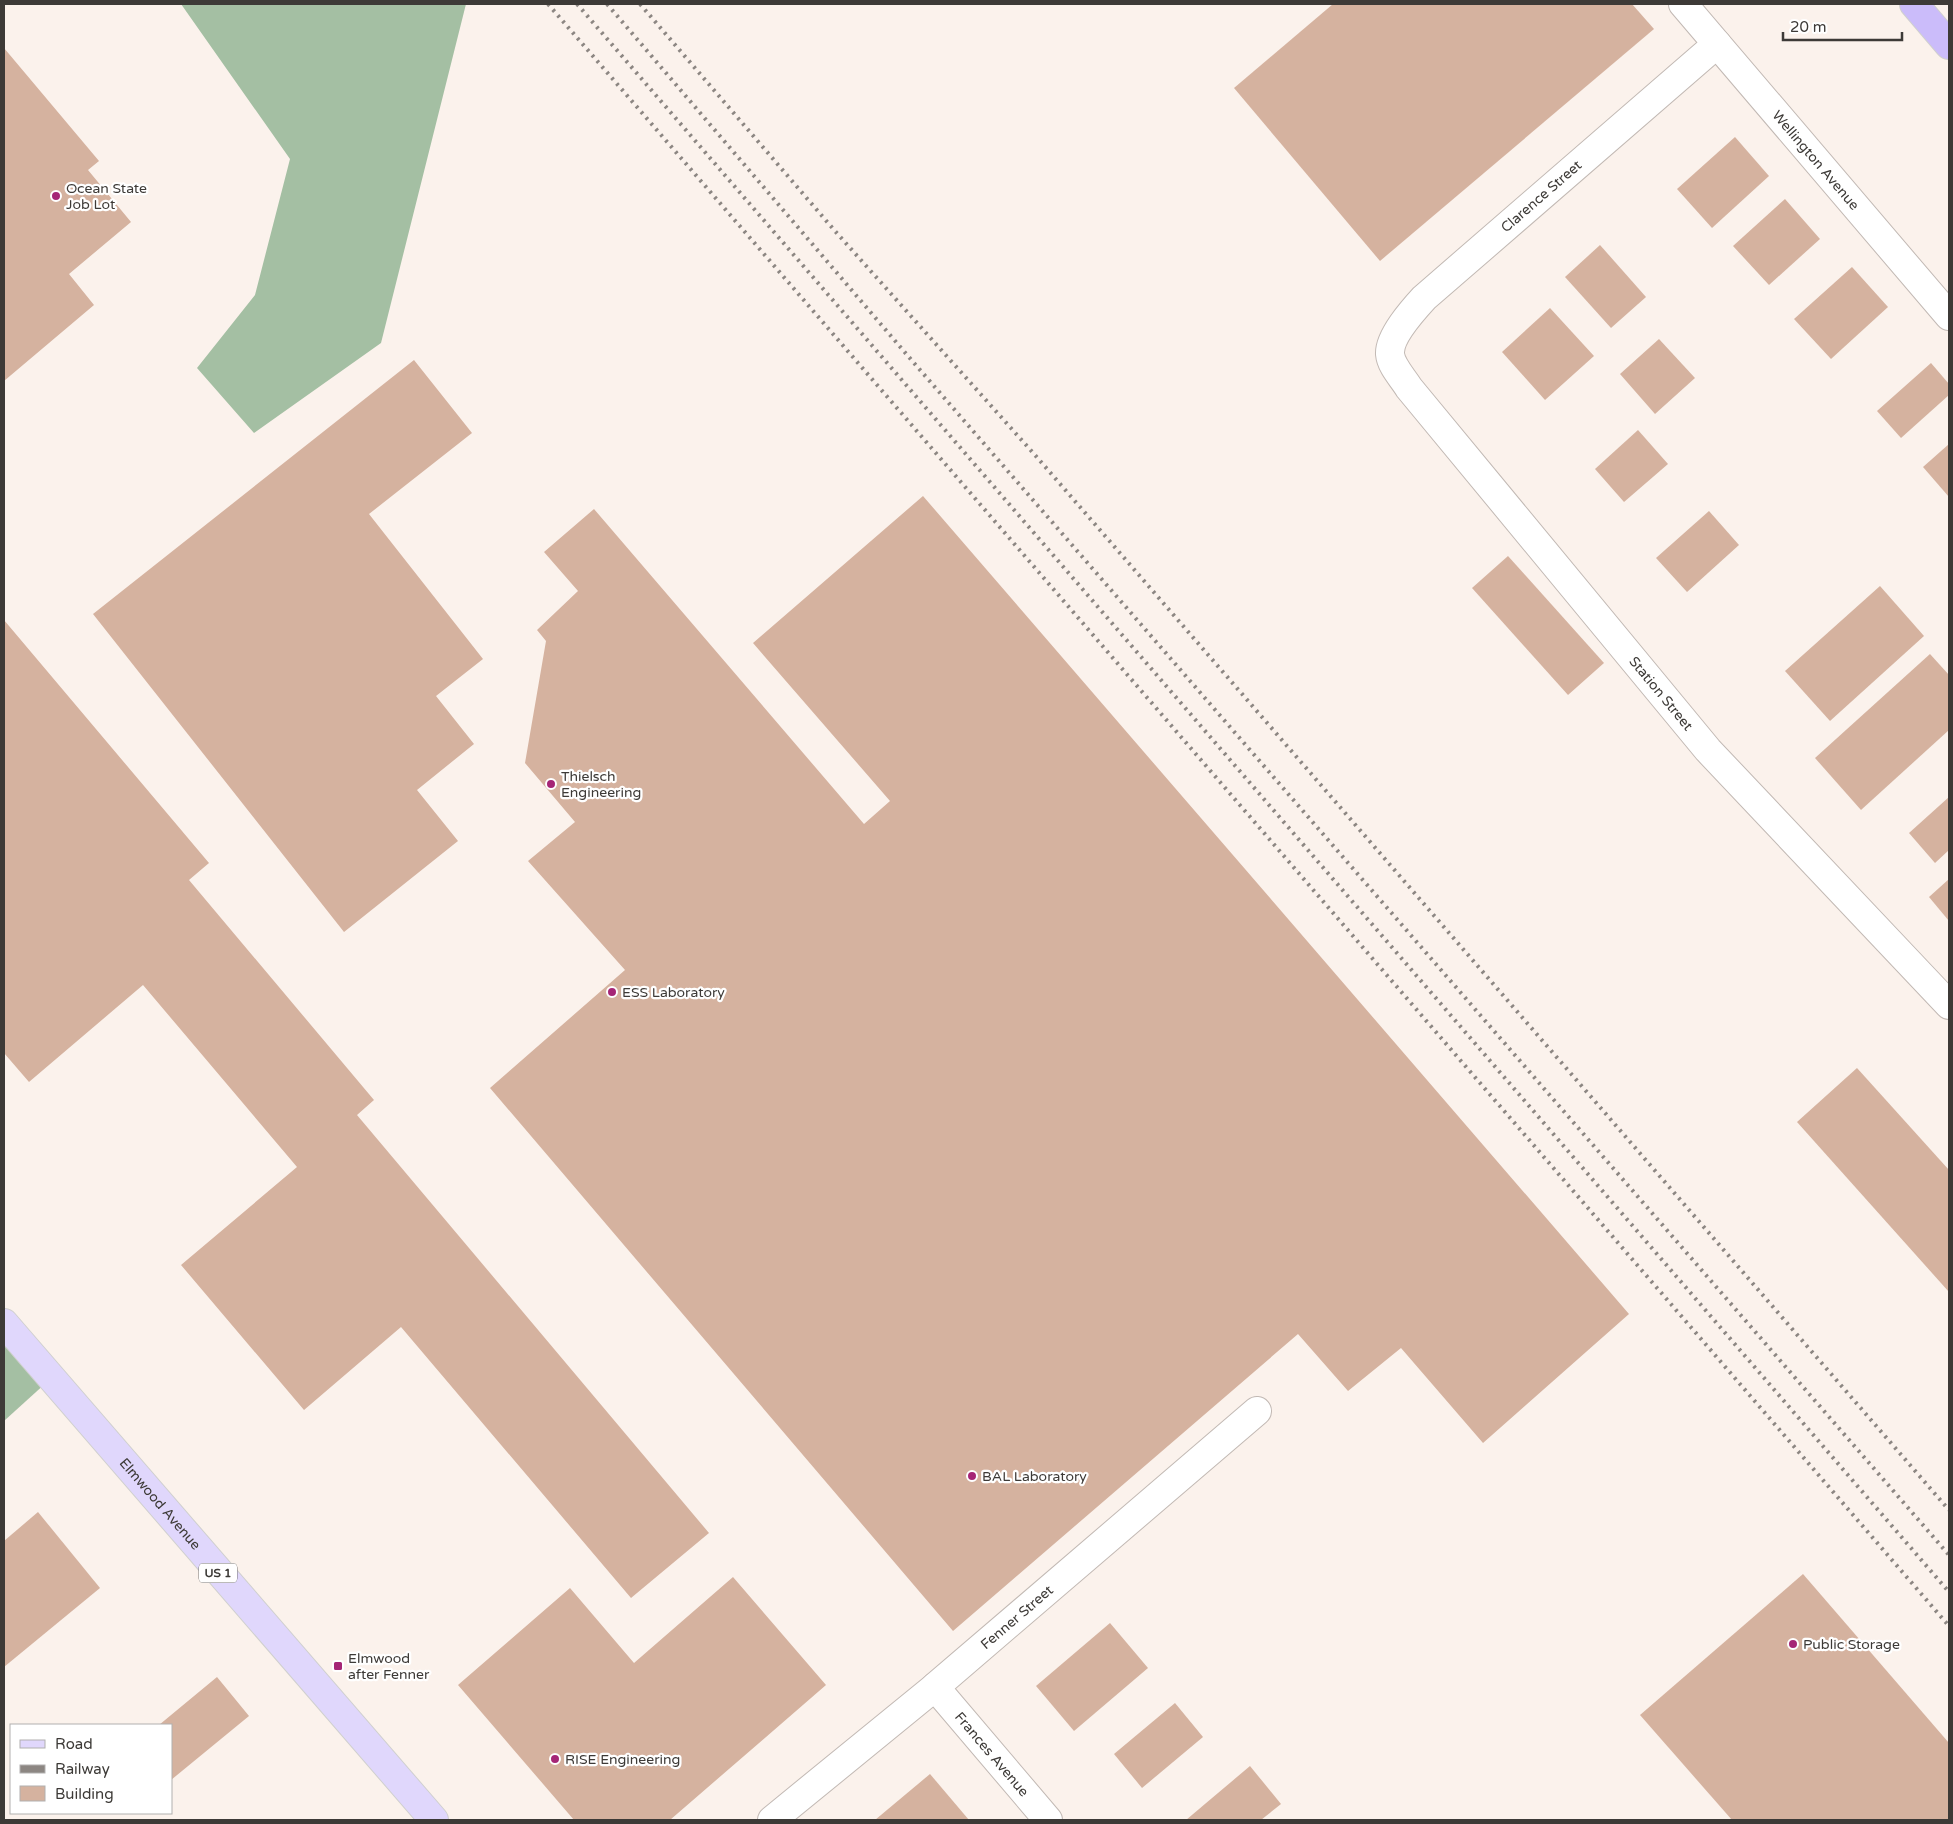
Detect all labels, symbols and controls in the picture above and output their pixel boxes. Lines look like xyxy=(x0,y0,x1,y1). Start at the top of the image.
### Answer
scale bar xyxy=(1783,10,1902,42)
text: 20 m xyxy=(1790,18,1827,36)
street label: Wellington Avenue xyxy=(1768,107,1863,214)
street label: Clarence Street xyxy=(1497,156,1586,236)
place label: Ocean State Job Lot xyxy=(66,180,147,213)
marker: Ocean State Job Lot xyxy=(50,190,62,202)
street label: Station Street xyxy=(1625,653,1697,735)
place label: Thielsch Engineering xyxy=(561,768,641,801)
marker: Thielsch Engineering xyxy=(545,778,557,790)
place label: ESS Laboratory xyxy=(622,984,725,1001)
marker: ESS Laboratory xyxy=(606,986,618,998)
street label: Elmwood Avenue xyxy=(116,1455,204,1553)
place label: BAL Laboratory xyxy=(982,1468,1087,1485)
marker: BAL Laboratory xyxy=(966,1470,978,1482)
road number: US 1 xyxy=(199,1564,237,1582)
street label: Fenner Street xyxy=(977,1581,1057,1653)
place label: Public Storage xyxy=(1803,1636,1900,1653)
marker: Public Storage xyxy=(1787,1638,1799,1650)
place label: Elmwood after Fenner xyxy=(348,1650,430,1683)
marker: Elmwood after Fenner xyxy=(332,1660,344,1672)
street label: Frances Avenue xyxy=(951,1709,1032,1800)
legend xyxy=(10,1724,172,1814)
text: Road xyxy=(55,1735,93,1753)
place label: RISE Engineering xyxy=(565,1751,680,1768)
marker: RISE Engineering xyxy=(549,1753,561,1765)
text: Railway xyxy=(55,1760,110,1778)
text: Building xyxy=(55,1785,114,1803)

